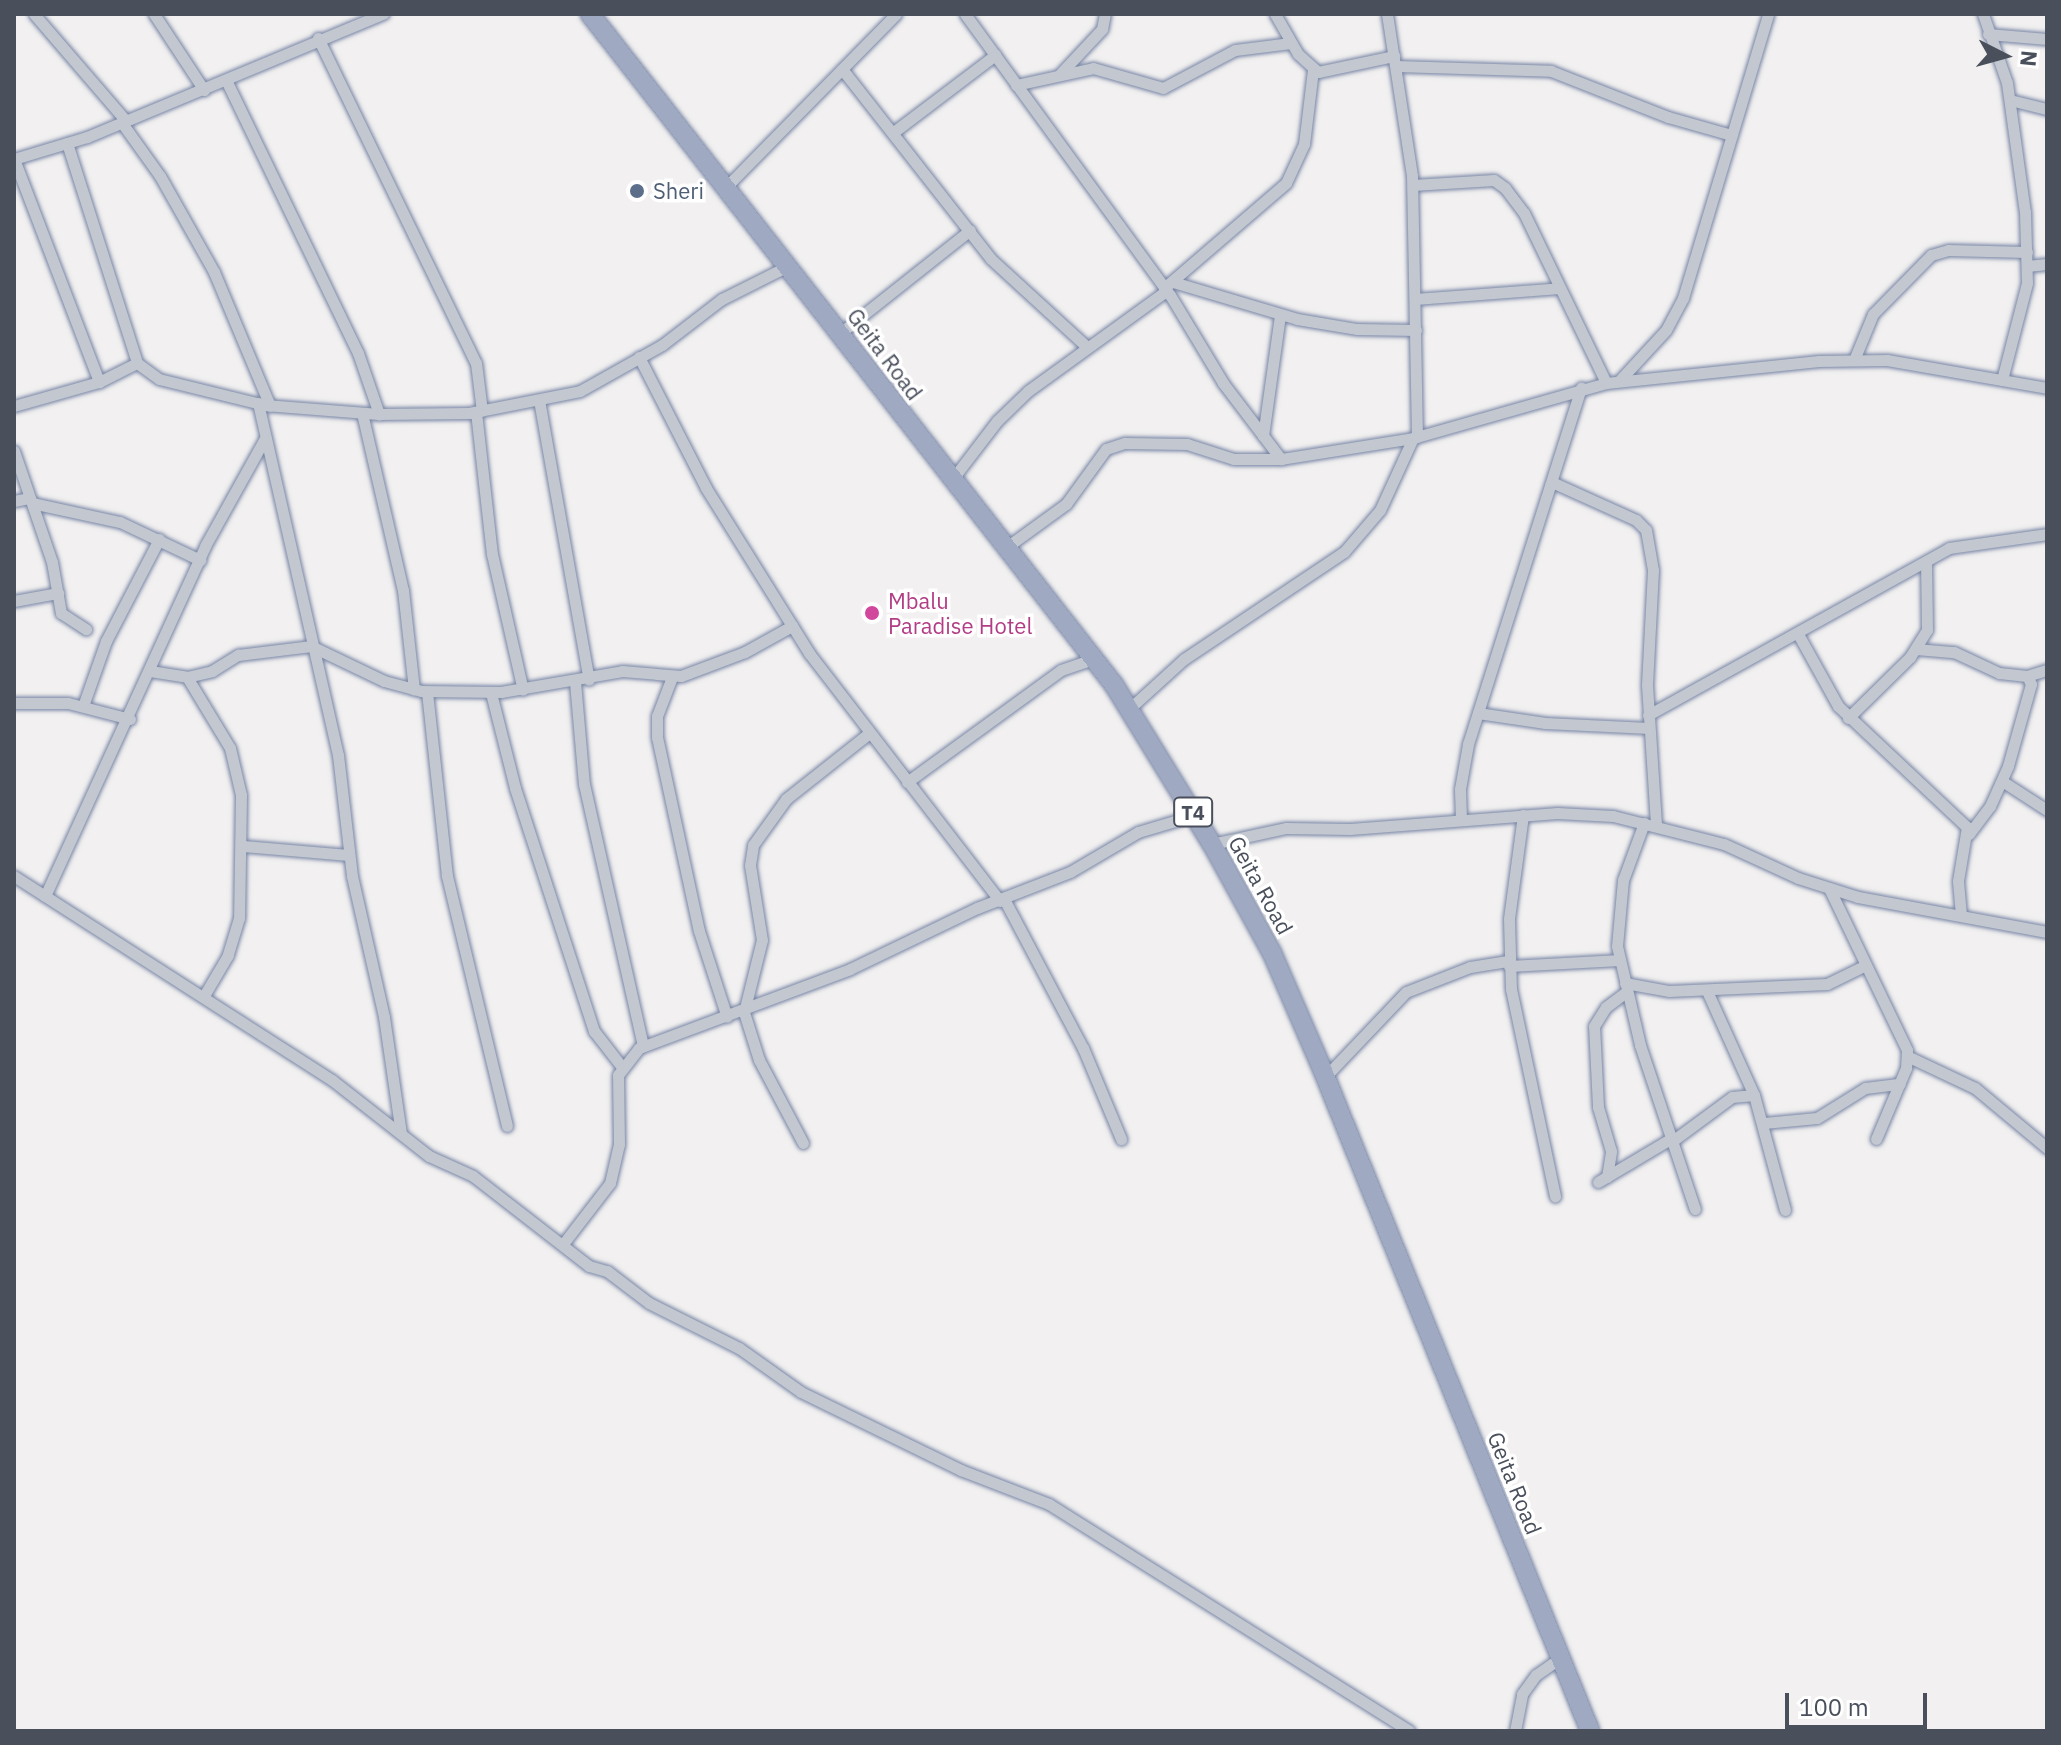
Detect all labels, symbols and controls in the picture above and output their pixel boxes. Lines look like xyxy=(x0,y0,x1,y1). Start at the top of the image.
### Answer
north arrow xyxy=(1965,16,2045,96)
text: N xyxy=(2014,49,2045,68)
place label: Sheri xyxy=(653,178,704,204)
marker: Sheri xyxy=(628,182,646,200)
street label: Geita Road xyxy=(842,303,928,405)
place label: Mbalu Paradise Hotel xyxy=(888,587,1032,638)
marker: Mbalu Paradise Hotel xyxy=(863,604,881,622)
road number: T4 xyxy=(1173,796,1213,828)
street label: Geita Road xyxy=(1223,831,1299,939)
street label: Geita Road xyxy=(1483,1428,1547,1538)
scale bar xyxy=(1789,1677,1931,1727)
text: 100 m xyxy=(1799,1691,1869,1723)

